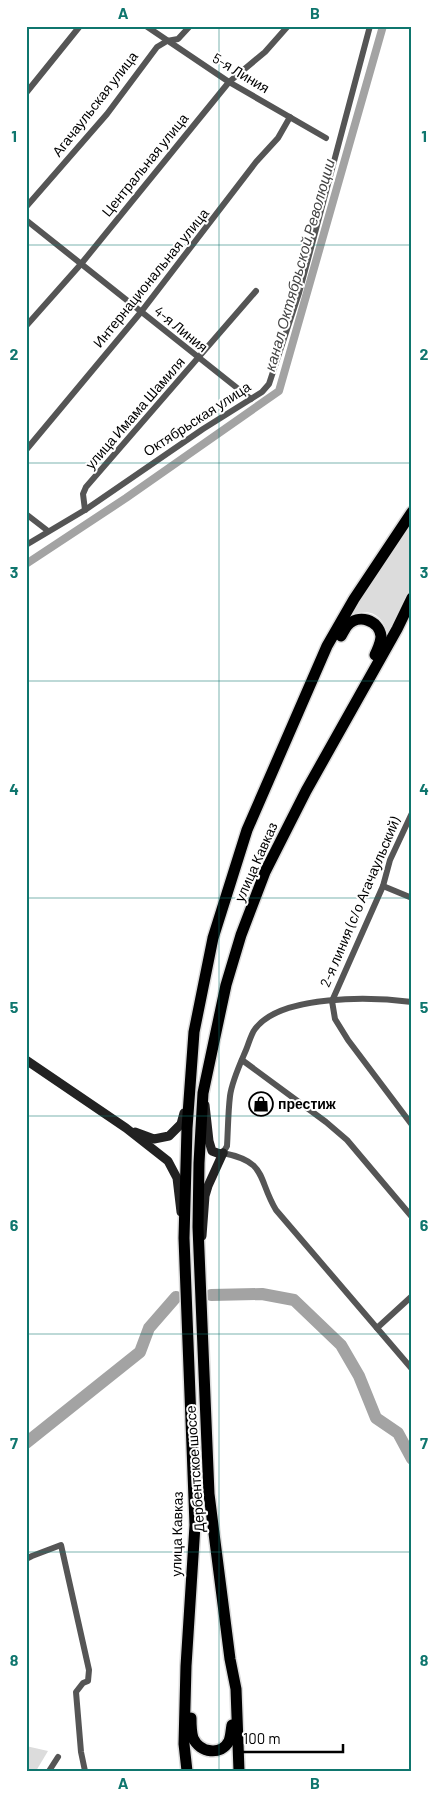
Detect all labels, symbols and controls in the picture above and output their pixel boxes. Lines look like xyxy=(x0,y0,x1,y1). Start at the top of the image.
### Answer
text: A xyxy=(118,3,129,22)
text: B xyxy=(310,3,320,22)
street label: Агачаульская улица xyxy=(48,48,141,160)
street label: 5-я Линия xyxy=(210,49,273,96)
street label: Центральная улица xyxy=(98,110,192,220)
text: 1 xyxy=(11,126,17,145)
text: 1 xyxy=(421,126,427,145)
water label: канал Октябрьской Революции xyxy=(260,156,338,373)
street label: Интернациональная улица xyxy=(89,205,212,351)
street label: 4-я Линия xyxy=(151,302,211,355)
text: 2 xyxy=(10,344,19,363)
text: 2 xyxy=(420,344,429,363)
street label: улица Имама Шамиля xyxy=(81,353,188,472)
street label: Октябрьская улица xyxy=(140,377,254,460)
text: 3 xyxy=(10,562,18,581)
text: 3 xyxy=(420,562,428,581)
text: 4 xyxy=(9,779,19,798)
text: 4 xyxy=(419,779,429,798)
street label: 2-я линия (с/о Агачаульский) xyxy=(316,814,403,989)
street label: улица Кавказ xyxy=(230,819,281,904)
text: 5 xyxy=(10,997,19,1016)
text: 5 xyxy=(420,997,429,1016)
shop icon: престиж xyxy=(248,1091,274,1117)
place label: престиж xyxy=(278,1095,337,1112)
text: 6 xyxy=(10,1215,19,1234)
text: 6 xyxy=(420,1215,429,1234)
street label: Дербентское шоссе xyxy=(182,1405,207,1533)
text: 7 xyxy=(10,1433,18,1452)
text: 7 xyxy=(420,1433,428,1452)
street label: улица Кавказ xyxy=(167,1491,186,1577)
text: 8 xyxy=(10,1650,19,1669)
text: 8 xyxy=(420,1650,429,1669)
scale bar xyxy=(235,1722,343,1754)
text: 100 m xyxy=(243,1729,281,1747)
text: A xyxy=(118,1773,129,1792)
text: B xyxy=(310,1773,320,1792)

